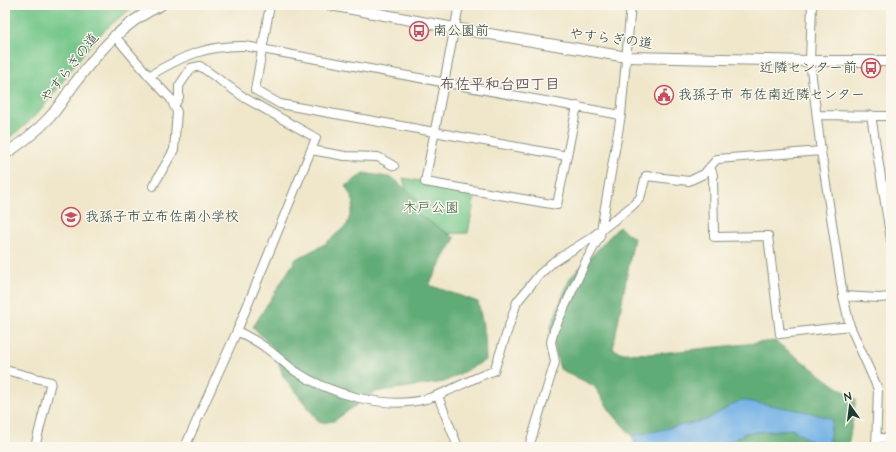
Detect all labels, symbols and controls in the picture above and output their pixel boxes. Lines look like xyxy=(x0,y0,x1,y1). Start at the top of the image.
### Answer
bus stop icon: 南公園前 xyxy=(408,20,430,42)
place label: 南公園前 xyxy=(433,21,489,41)
street label: やすらぎの道 xyxy=(568,24,654,54)
street label: やすらぎの道 xyxy=(36,29,104,107)
bus stop icon: 近隣センター前 xyxy=(860,57,882,79)
place label: 近隣センター前 xyxy=(760,58,857,78)
district label: 布佐平和台四丁目 xyxy=(440,74,560,95)
public building icon: 我孫子市 布佐南近隣センター xyxy=(653,84,675,106)
place label: 我孫子市 布佐南近隣センター xyxy=(678,85,865,105)
park label: 木戸公園 xyxy=(403,198,459,218)
school or university icon: 我孫子市立布佐南小学校 xyxy=(60,206,82,228)
place label: 我孫子市立布佐南小学校 xyxy=(85,207,239,227)
north arrow xyxy=(830,386,870,426)
text: N xyxy=(843,389,853,405)

